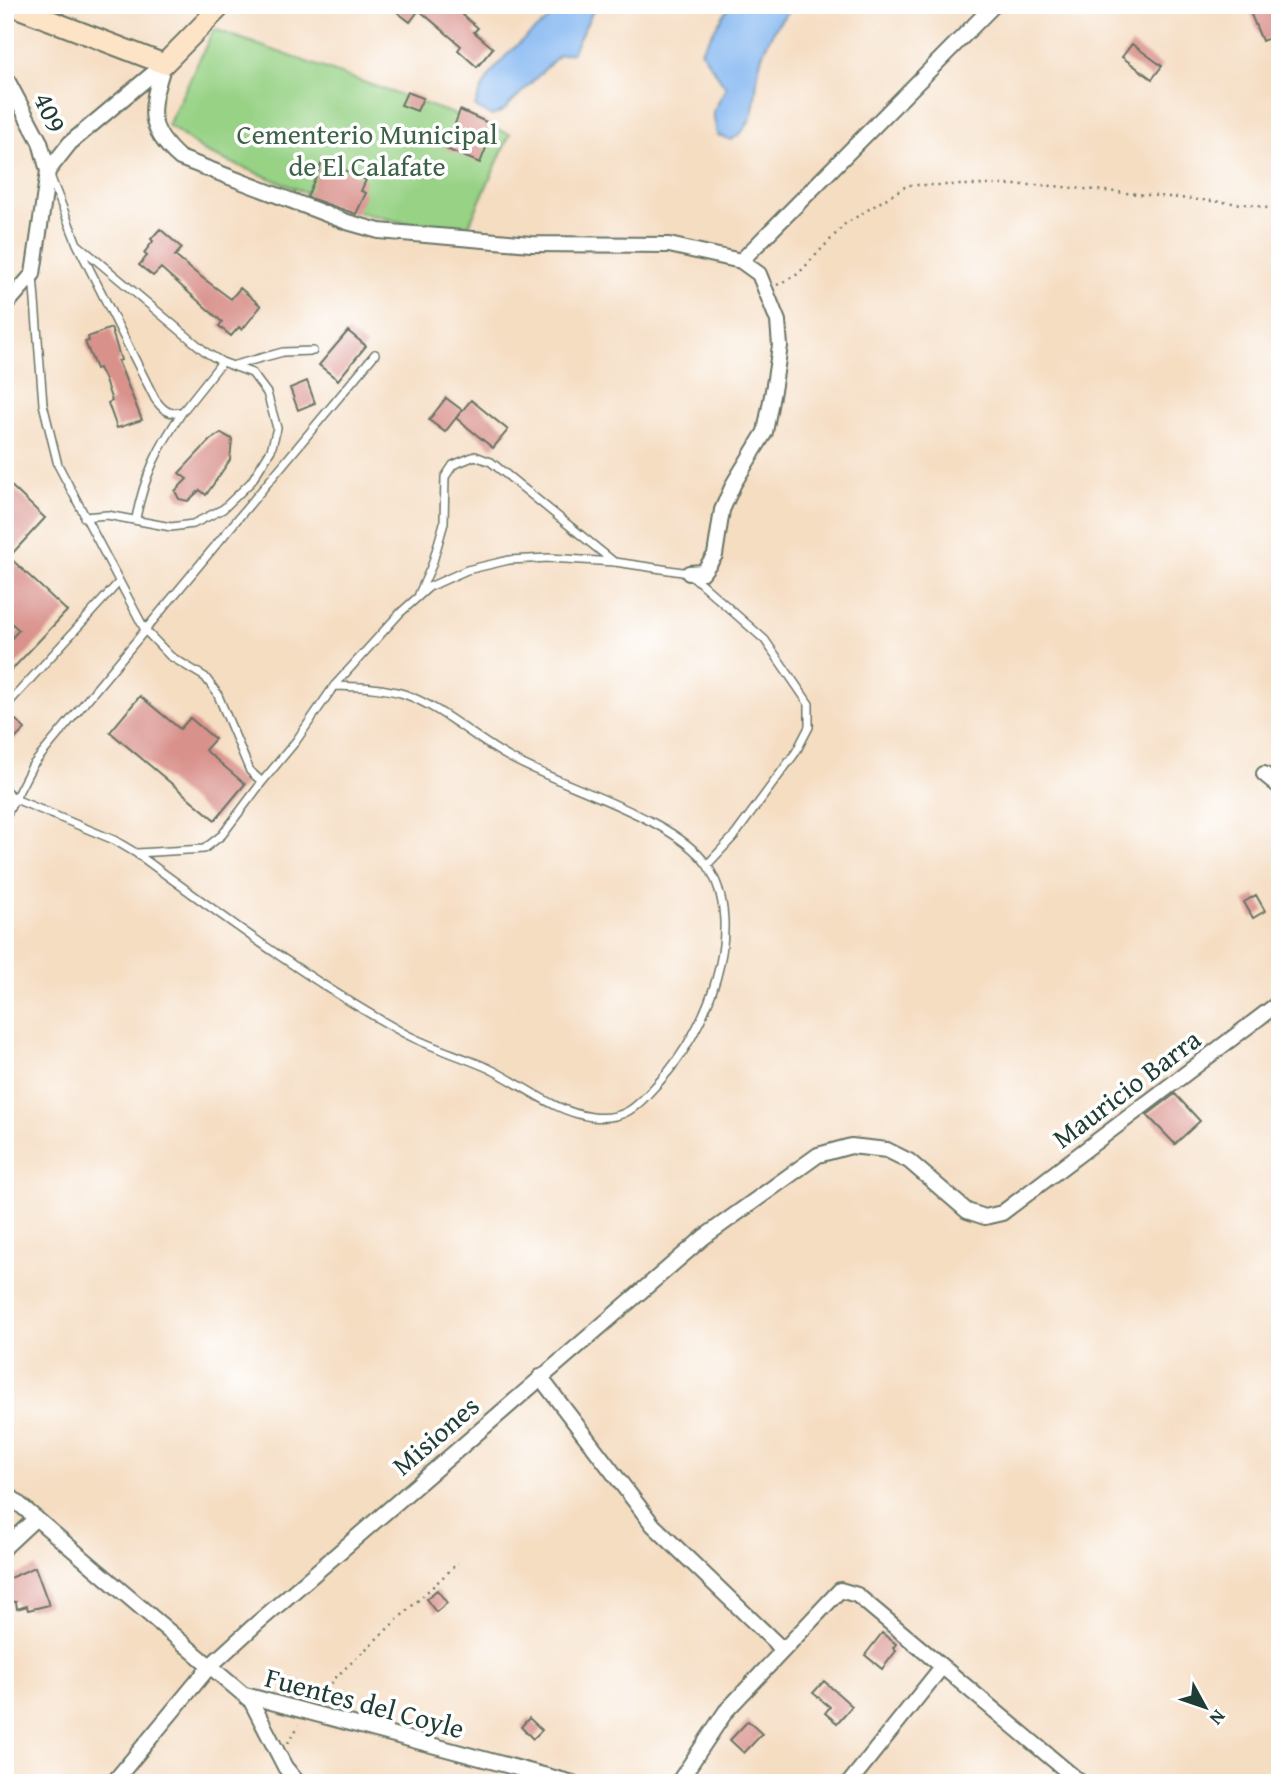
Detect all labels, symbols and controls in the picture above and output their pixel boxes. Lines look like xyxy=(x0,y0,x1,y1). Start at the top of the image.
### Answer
street label: 409 xyxy=(24,85,78,139)
park label: Cementerio Municipal de El Calafate xyxy=(236,113,498,186)
street label: Mauricio Barra xyxy=(1043,1018,1209,1158)
street label: Misiones xyxy=(382,1385,488,1485)
street label: Fuentes del Coyle xyxy=(261,1656,469,1748)
north arrow xyxy=(1170,1672,1240,1742)
text: N xyxy=(1203,1704,1233,1732)

